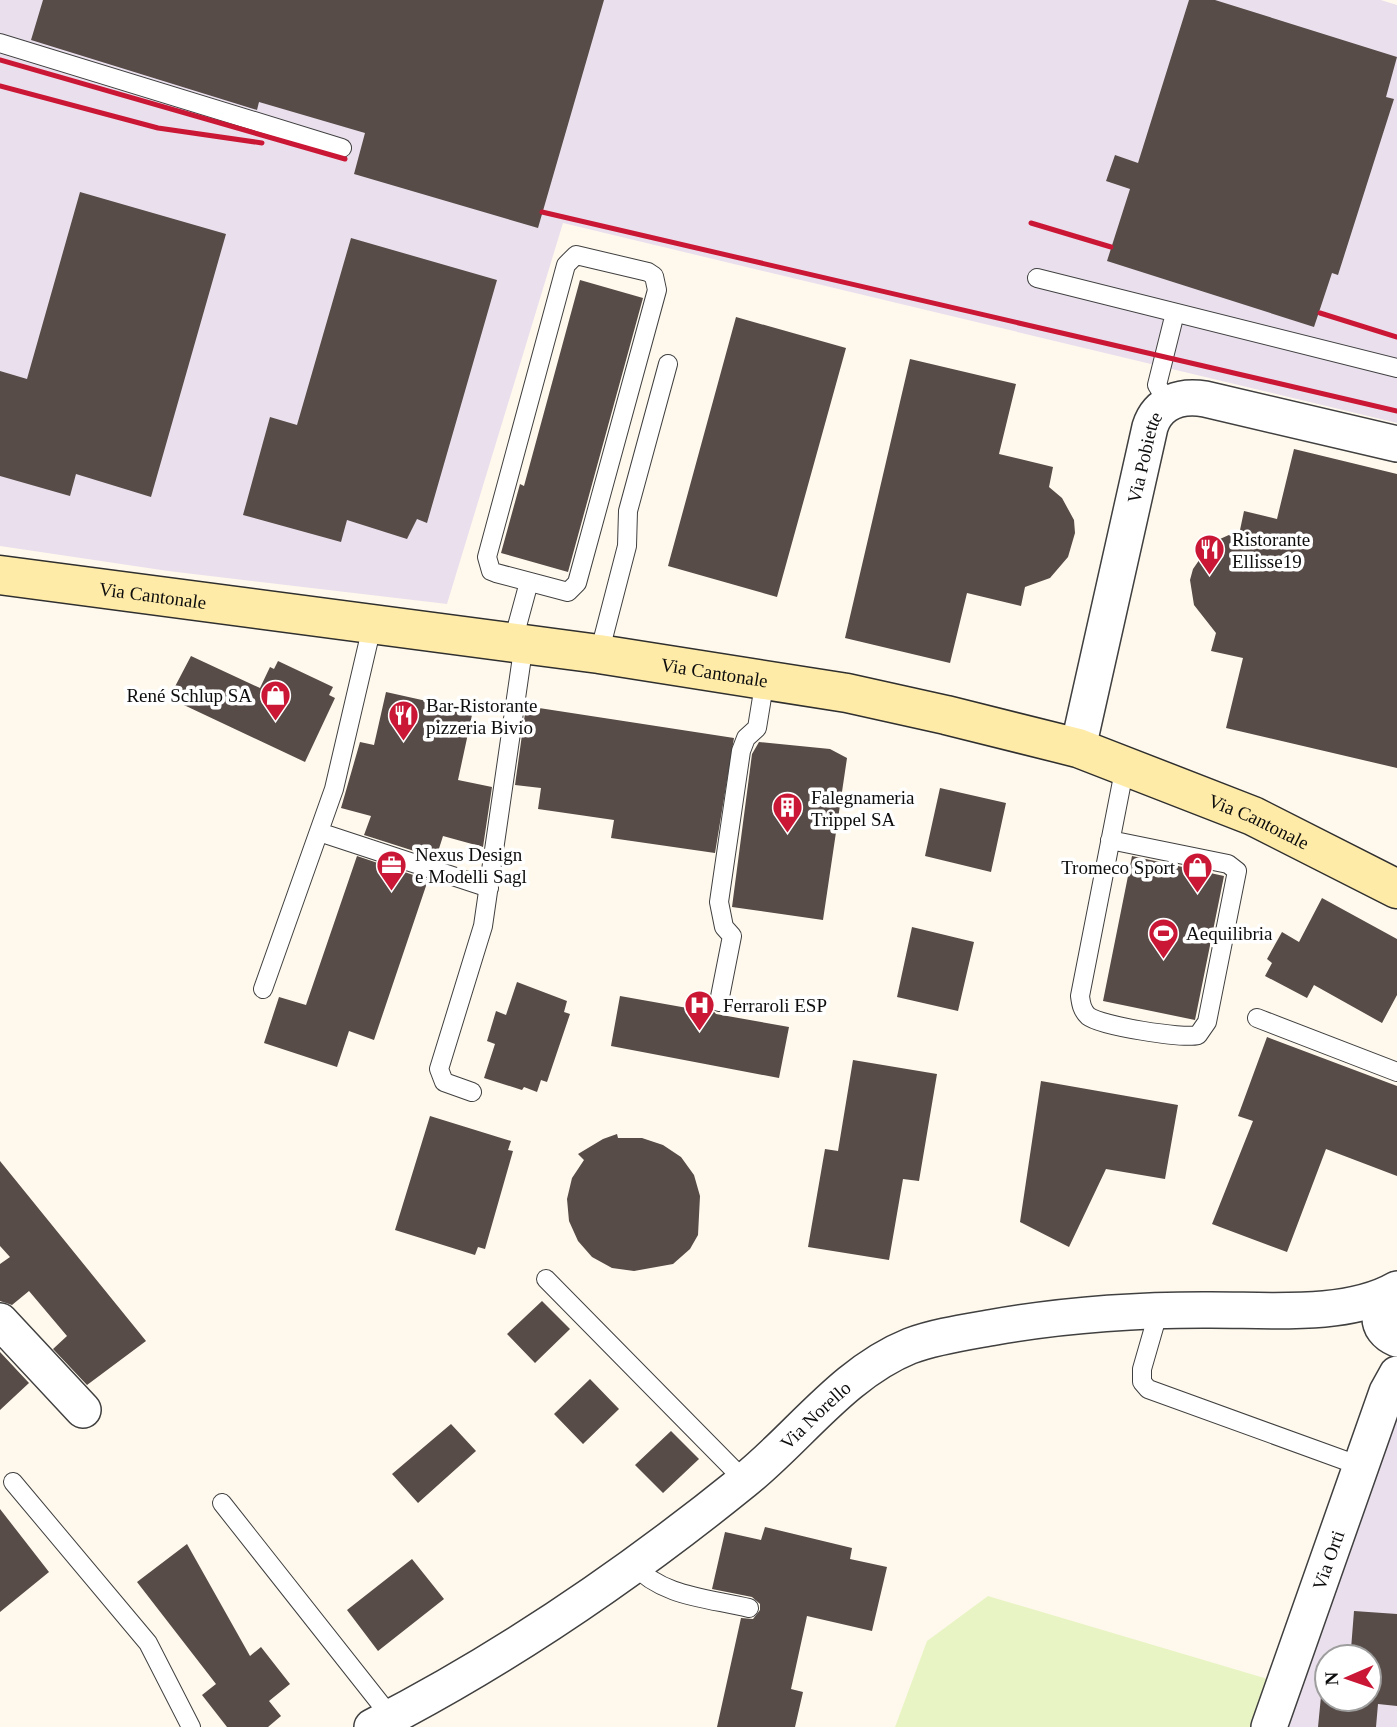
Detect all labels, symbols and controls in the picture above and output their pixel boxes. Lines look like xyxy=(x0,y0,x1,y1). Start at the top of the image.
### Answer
street label: Via Pobiette xyxy=(1123,407,1166,505)
place label: Ristorante Ellisse19 xyxy=(1232,529,1310,572)
restaurant icon: Ristorante Ellisse19 xyxy=(1192,533,1226,577)
street label: Via Cantonale xyxy=(98,578,208,613)
street label: Via Cantonale xyxy=(659,653,769,691)
shop icon: René Schlup SA xyxy=(258,678,292,722)
place label: René Schlup SA xyxy=(126,685,252,706)
place label: Bar-Ristorante pizzeria Bivio xyxy=(426,695,537,738)
restaurant icon: Bar-Ristorante pizzeria Bivio xyxy=(386,699,420,743)
place label: Falegnameria Trippel SA xyxy=(811,787,915,830)
street label: Via Cantonale xyxy=(1206,789,1313,853)
building icon: Falegnameria Trippel SA xyxy=(771,791,805,835)
place label: Nexus Design e Modelli Sagl xyxy=(415,844,527,887)
office icon: Nexus Design e Modelli Sagl xyxy=(375,848,409,892)
shop icon: Tromeco Sport xyxy=(1181,850,1215,894)
place label: Tromeco Sport xyxy=(1061,857,1176,878)
sports icon: Aequilibria xyxy=(1146,916,1180,960)
place label: Aequilibria xyxy=(1186,923,1273,944)
hospital icon: Ferraroli ESP xyxy=(683,988,717,1032)
place label: Ferraroli ESP xyxy=(723,995,827,1016)
street label: Via Norello xyxy=(776,1376,855,1453)
street label: Via Orti xyxy=(1308,1527,1348,1593)
north arrow xyxy=(1313,1643,1383,1713)
text: N xyxy=(1321,1671,1342,1686)

